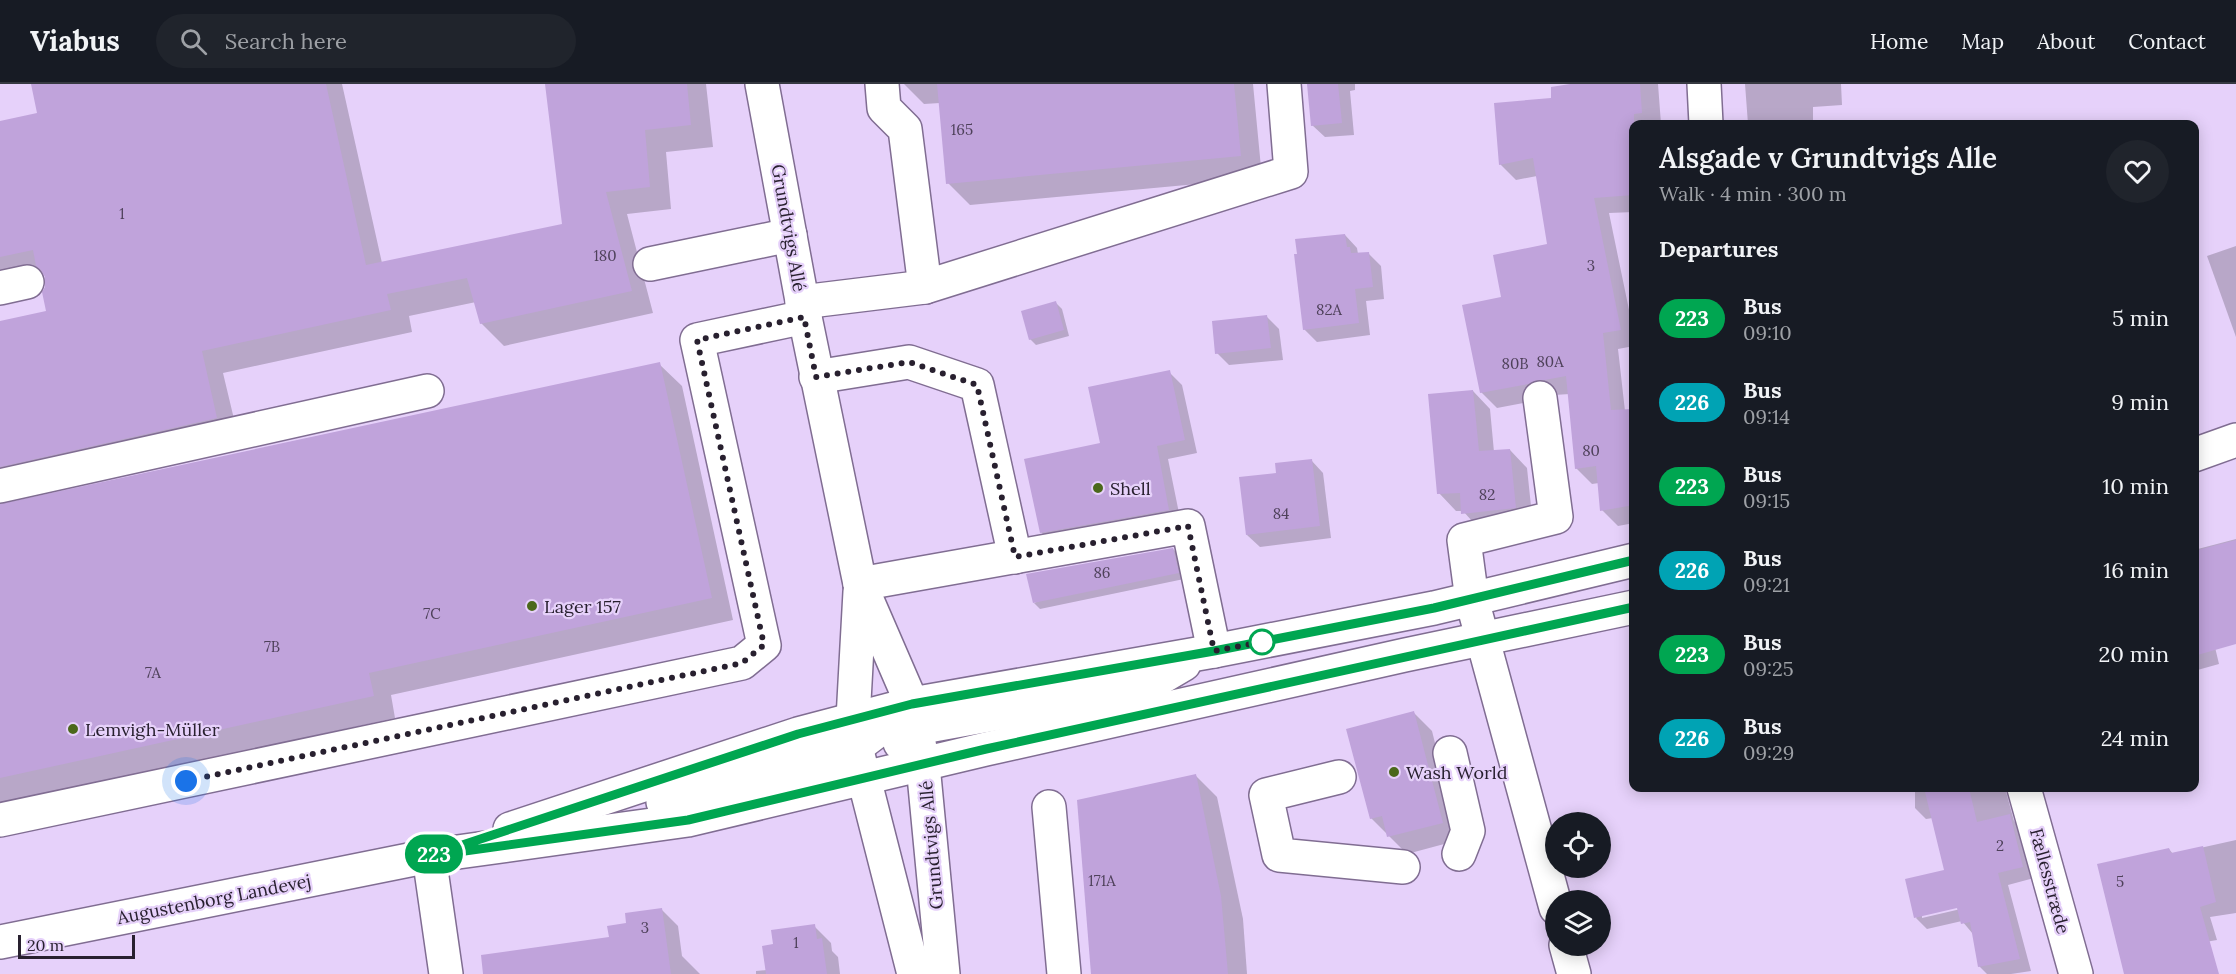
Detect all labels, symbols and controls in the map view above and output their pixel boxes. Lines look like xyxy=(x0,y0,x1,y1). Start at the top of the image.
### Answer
search box xyxy=(156,14,576,68)
text: Viabus xyxy=(30,23,120,59)
icon: search xyxy=(177,25,210,58)
text: Search here xyxy=(225,27,347,55)
text: Home xyxy=(1870,28,1928,55)
text: Map xyxy=(1961,28,2004,55)
text: About xyxy=(2037,28,2095,55)
text: Contact xyxy=(2128,28,2206,55)
house number: 165 xyxy=(951,120,973,139)
text: Alsgade v Grundtvigs Alle xyxy=(1659,140,1997,176)
button: heart xyxy=(2106,140,2169,203)
street label: Grundtvigs Allé xyxy=(766,162,812,294)
text: Walk · 4 min · 300 m xyxy=(1659,181,1847,206)
house number: 1 xyxy=(119,204,125,223)
text: Departures xyxy=(1659,235,1778,263)
house number: 180 xyxy=(593,246,617,265)
house number: 3 xyxy=(1587,256,1595,275)
text: Bus xyxy=(1743,292,1782,320)
house number: 82A xyxy=(1316,300,1343,319)
text: 5 min xyxy=(2112,304,2169,332)
text: 223 xyxy=(1675,305,1709,332)
text: 09:10 xyxy=(1743,320,1792,345)
house number: 80A xyxy=(1536,352,1564,371)
house number: 80B xyxy=(1501,354,1529,373)
text: Bus xyxy=(1743,376,1782,404)
text: 9 min xyxy=(2111,388,2169,416)
text: 226 xyxy=(1675,389,1709,416)
text: 09:14 xyxy=(1743,404,1790,429)
house number: 80 xyxy=(1582,441,1600,460)
text: Bus xyxy=(1743,460,1782,488)
text: 10 min xyxy=(2102,472,2169,500)
text: 223 xyxy=(1675,473,1709,500)
place label: Shell xyxy=(1110,477,1151,500)
marker: Shell xyxy=(1091,481,1105,495)
house number: 82 xyxy=(1479,485,1495,504)
text: 09:15 xyxy=(1743,488,1790,513)
house number: 84 xyxy=(1273,504,1289,523)
text: Bus xyxy=(1743,544,1782,572)
text: 16 min xyxy=(2103,556,2169,584)
text: 226 xyxy=(1675,557,1709,584)
house number: 86 xyxy=(1093,563,1111,582)
text: 09:21 xyxy=(1743,572,1790,597)
place label: Lager 157 xyxy=(544,595,621,618)
marker: Lager 157 xyxy=(525,599,539,613)
house number: 7C xyxy=(423,604,441,623)
text: Bus xyxy=(1743,628,1782,656)
unlabelled marker xyxy=(1249,629,1275,655)
house number: 7B xyxy=(264,637,280,656)
text: 20 min xyxy=(2099,640,2169,668)
text: 223 xyxy=(1675,641,1709,668)
text: 09:25 xyxy=(1743,656,1794,681)
house number: 7A xyxy=(145,663,162,682)
text: Bus xyxy=(1743,712,1782,740)
place label: Lemvigh-Müller xyxy=(85,718,220,741)
marker: Lemvigh-Müller xyxy=(66,722,80,736)
text: 24 min xyxy=(2101,724,2169,752)
text: 226 xyxy=(1675,725,1709,752)
text: 09:29 xyxy=(1743,740,1794,765)
place label: Wash World xyxy=(1406,761,1508,784)
marker: Wash World xyxy=(1387,765,1401,779)
your location xyxy=(171,766,201,796)
street label: Grundtvigs Allé xyxy=(914,779,948,910)
map controls xyxy=(1545,812,1611,956)
button: locate xyxy=(1545,812,1611,878)
street label: Fællesstræde xyxy=(2025,826,2075,937)
line badge: 223 xyxy=(400,834,468,874)
house number: 2 xyxy=(1996,836,2004,855)
text: 223 xyxy=(417,841,451,868)
street label: Augustenborg Landevej xyxy=(114,869,313,929)
house number: 171A xyxy=(1088,871,1116,890)
house number: 5 xyxy=(2116,872,2124,891)
button: layers xyxy=(1545,890,1611,956)
house number: 3 xyxy=(641,918,649,937)
scale bar xyxy=(18,932,135,960)
house number: 1 xyxy=(793,933,799,952)
text: 20 m xyxy=(27,935,64,955)

